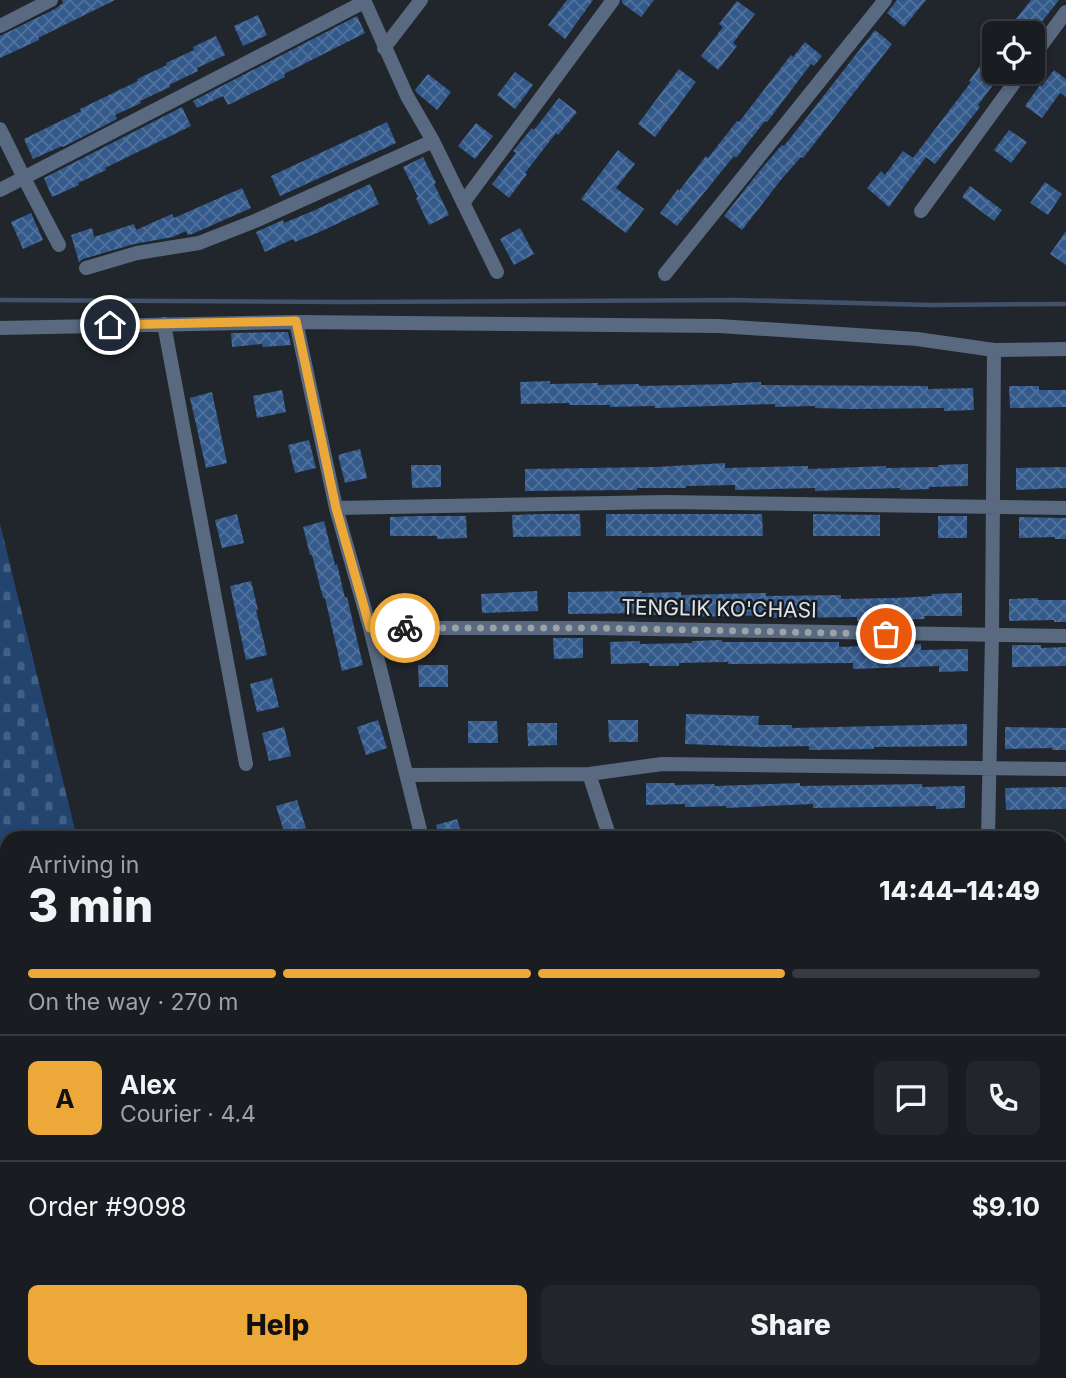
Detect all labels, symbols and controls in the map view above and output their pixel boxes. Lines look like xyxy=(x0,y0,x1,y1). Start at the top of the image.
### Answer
map controls xyxy=(982,21,1045,84)
button: locate xyxy=(982,21,1045,84)
pin xyxy=(80,295,140,355)
icon: home xyxy=(91,306,129,344)
courier xyxy=(370,593,440,663)
street label: TENGLIK KO'CHASI xyxy=(621,594,817,623)
pin xyxy=(856,604,916,664)
icon: bike xyxy=(386,609,424,647)
icon: bag xyxy=(867,615,905,653)
text: Arriving in xyxy=(28,851,139,879)
text: 14:44–14:49 xyxy=(879,875,1040,906)
text: 3 min xyxy=(28,877,153,933)
text: On the way · 270 m xyxy=(28,988,238,1016)
button: chat xyxy=(874,1061,948,1135)
button: phone xyxy=(966,1061,1040,1135)
text: Alex xyxy=(120,1069,177,1100)
text: A xyxy=(55,1083,75,1114)
text: Courier · 4.4 xyxy=(120,1100,256,1128)
text: Order #9098 xyxy=(28,1191,187,1222)
text: $9.10 xyxy=(972,1191,1040,1222)
button: Help xyxy=(28,1285,527,1365)
button: Share xyxy=(541,1285,1040,1365)

